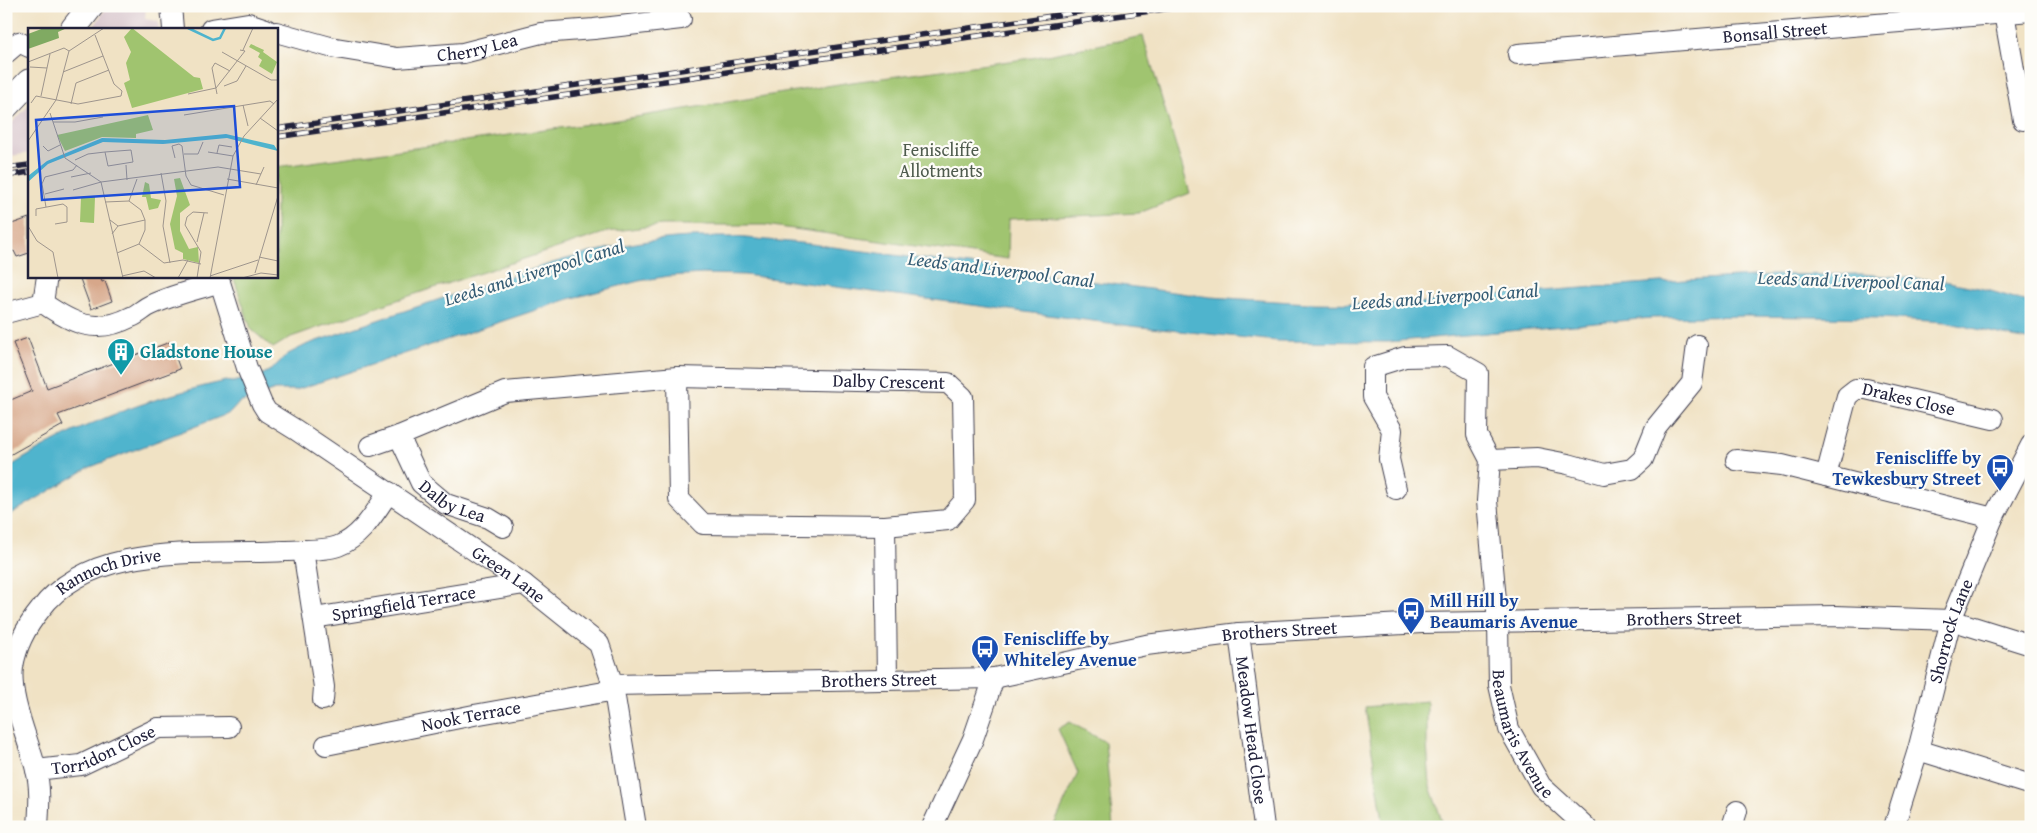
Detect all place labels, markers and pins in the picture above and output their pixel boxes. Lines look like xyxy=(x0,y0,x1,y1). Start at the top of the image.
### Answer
building icon: Gladstone House xyxy=(106,337,136,376)
place label: Gladstone House xyxy=(140,338,273,365)
place label: Feniscliffe by Tewkesbury Street xyxy=(1832,444,1982,492)
bus stop icon: Feniscliffe by Tewkesbury Street xyxy=(1985,453,2015,492)
place label: Mill Hill by Beaumaris Avenue xyxy=(1430,587,1578,635)
bus stop icon: Mill Hill by Beaumaris Avenue xyxy=(1396,596,1426,635)
place label: Feniscliffe by Whiteley Avenue xyxy=(1004,625,1137,673)
bus stop icon: Feniscliffe by Whiteley Avenue xyxy=(970,634,1000,673)

